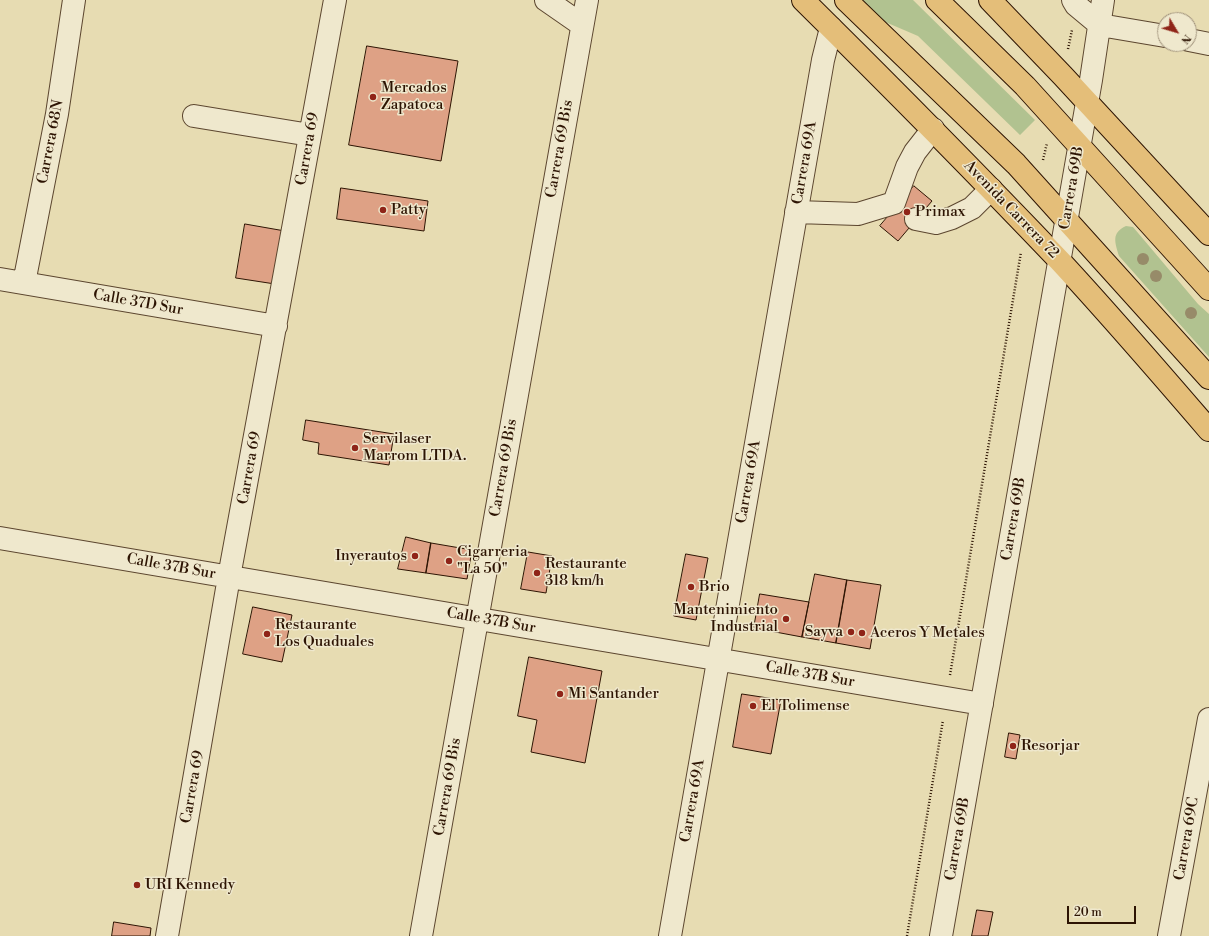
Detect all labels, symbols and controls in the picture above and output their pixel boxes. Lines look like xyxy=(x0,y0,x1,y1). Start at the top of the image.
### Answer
north arrow xyxy=(1157,12,1197,52)
text: N xyxy=(1177,31,1194,47)
place label: Mercados Zapatoca xyxy=(381,79,447,114)
marker: Mercados Zapatoca xyxy=(368,92,378,102)
street label: Carrera 68N xyxy=(34,98,68,186)
street label: Carrera 69 Bis xyxy=(543,99,577,199)
street label: Carrera 69 xyxy=(293,111,323,187)
street label: Carrera 69A xyxy=(789,120,821,206)
street label: Carrera 69B xyxy=(1056,145,1088,231)
street label: Avenida Carrera 72 xyxy=(960,157,1062,263)
place label: Patty xyxy=(391,201,426,219)
place label: Primax xyxy=(915,203,965,221)
marker: Patty xyxy=(378,205,388,215)
marker: Primax xyxy=(902,207,912,217)
street label: Calle 37D Sur xyxy=(91,286,185,320)
street label: Carrera 69 Bis xyxy=(487,418,521,518)
street label: Carrera 69 xyxy=(235,430,265,506)
place label: Servilaser Marrom LTDA. xyxy=(363,430,466,465)
street label: Carrera 69A xyxy=(733,439,765,525)
marker: Servilaser Marrom LTDA. xyxy=(350,443,360,453)
street label: Carrera 69B xyxy=(998,476,1030,562)
place label: Cigarreria "La 50" xyxy=(457,543,528,578)
place label: Inyerautos xyxy=(335,547,407,565)
street label: Calle 37B Sur xyxy=(125,550,217,584)
marker: Inyerautos xyxy=(410,551,420,561)
place label: Restaurante 318 km/h xyxy=(545,555,627,590)
marker: Cigarreria "La 50" xyxy=(444,556,454,566)
marker: Restaurante 318 km/h xyxy=(532,568,542,578)
place label: Brio xyxy=(699,578,730,596)
marker: Brio xyxy=(686,582,696,592)
place label: Mantenimiento Industrial xyxy=(673,601,778,636)
street label: Calle 37B Sur xyxy=(445,604,537,638)
marker: Mantenimiento Industrial xyxy=(781,614,791,624)
place label: Restaurante Los Quaduales xyxy=(275,616,374,651)
place label: Sayva xyxy=(805,623,843,641)
place label: Aceros Y Metales xyxy=(870,624,985,642)
marker: Sayva xyxy=(846,627,856,637)
marker: Aceros Y Metales xyxy=(857,628,867,638)
marker: Restaurante Los Quaduales xyxy=(262,629,272,639)
street label: Calle 37B Sur xyxy=(764,658,856,692)
place label: Mi Santander xyxy=(568,685,659,703)
marker: Mi Santander xyxy=(555,689,565,699)
place label: El Tolimense xyxy=(761,697,850,715)
marker: El Tolimense xyxy=(748,701,758,711)
street label: Carrera 69 Bis xyxy=(431,737,465,837)
place label: Resorjar xyxy=(1021,737,1080,755)
marker: Resorjar xyxy=(1008,741,1018,751)
street label: Carrera 69 xyxy=(178,749,208,825)
street label: Carrera 69A xyxy=(677,758,709,844)
street label: Carrera 69B xyxy=(942,796,974,882)
street label: Carrera 69C xyxy=(1171,796,1203,882)
place label: URI Kennedy xyxy=(145,876,235,894)
marker: URI Kennedy xyxy=(132,880,142,890)
scale bar xyxy=(1069,898,1138,924)
text: 20 m xyxy=(1074,905,1102,920)

